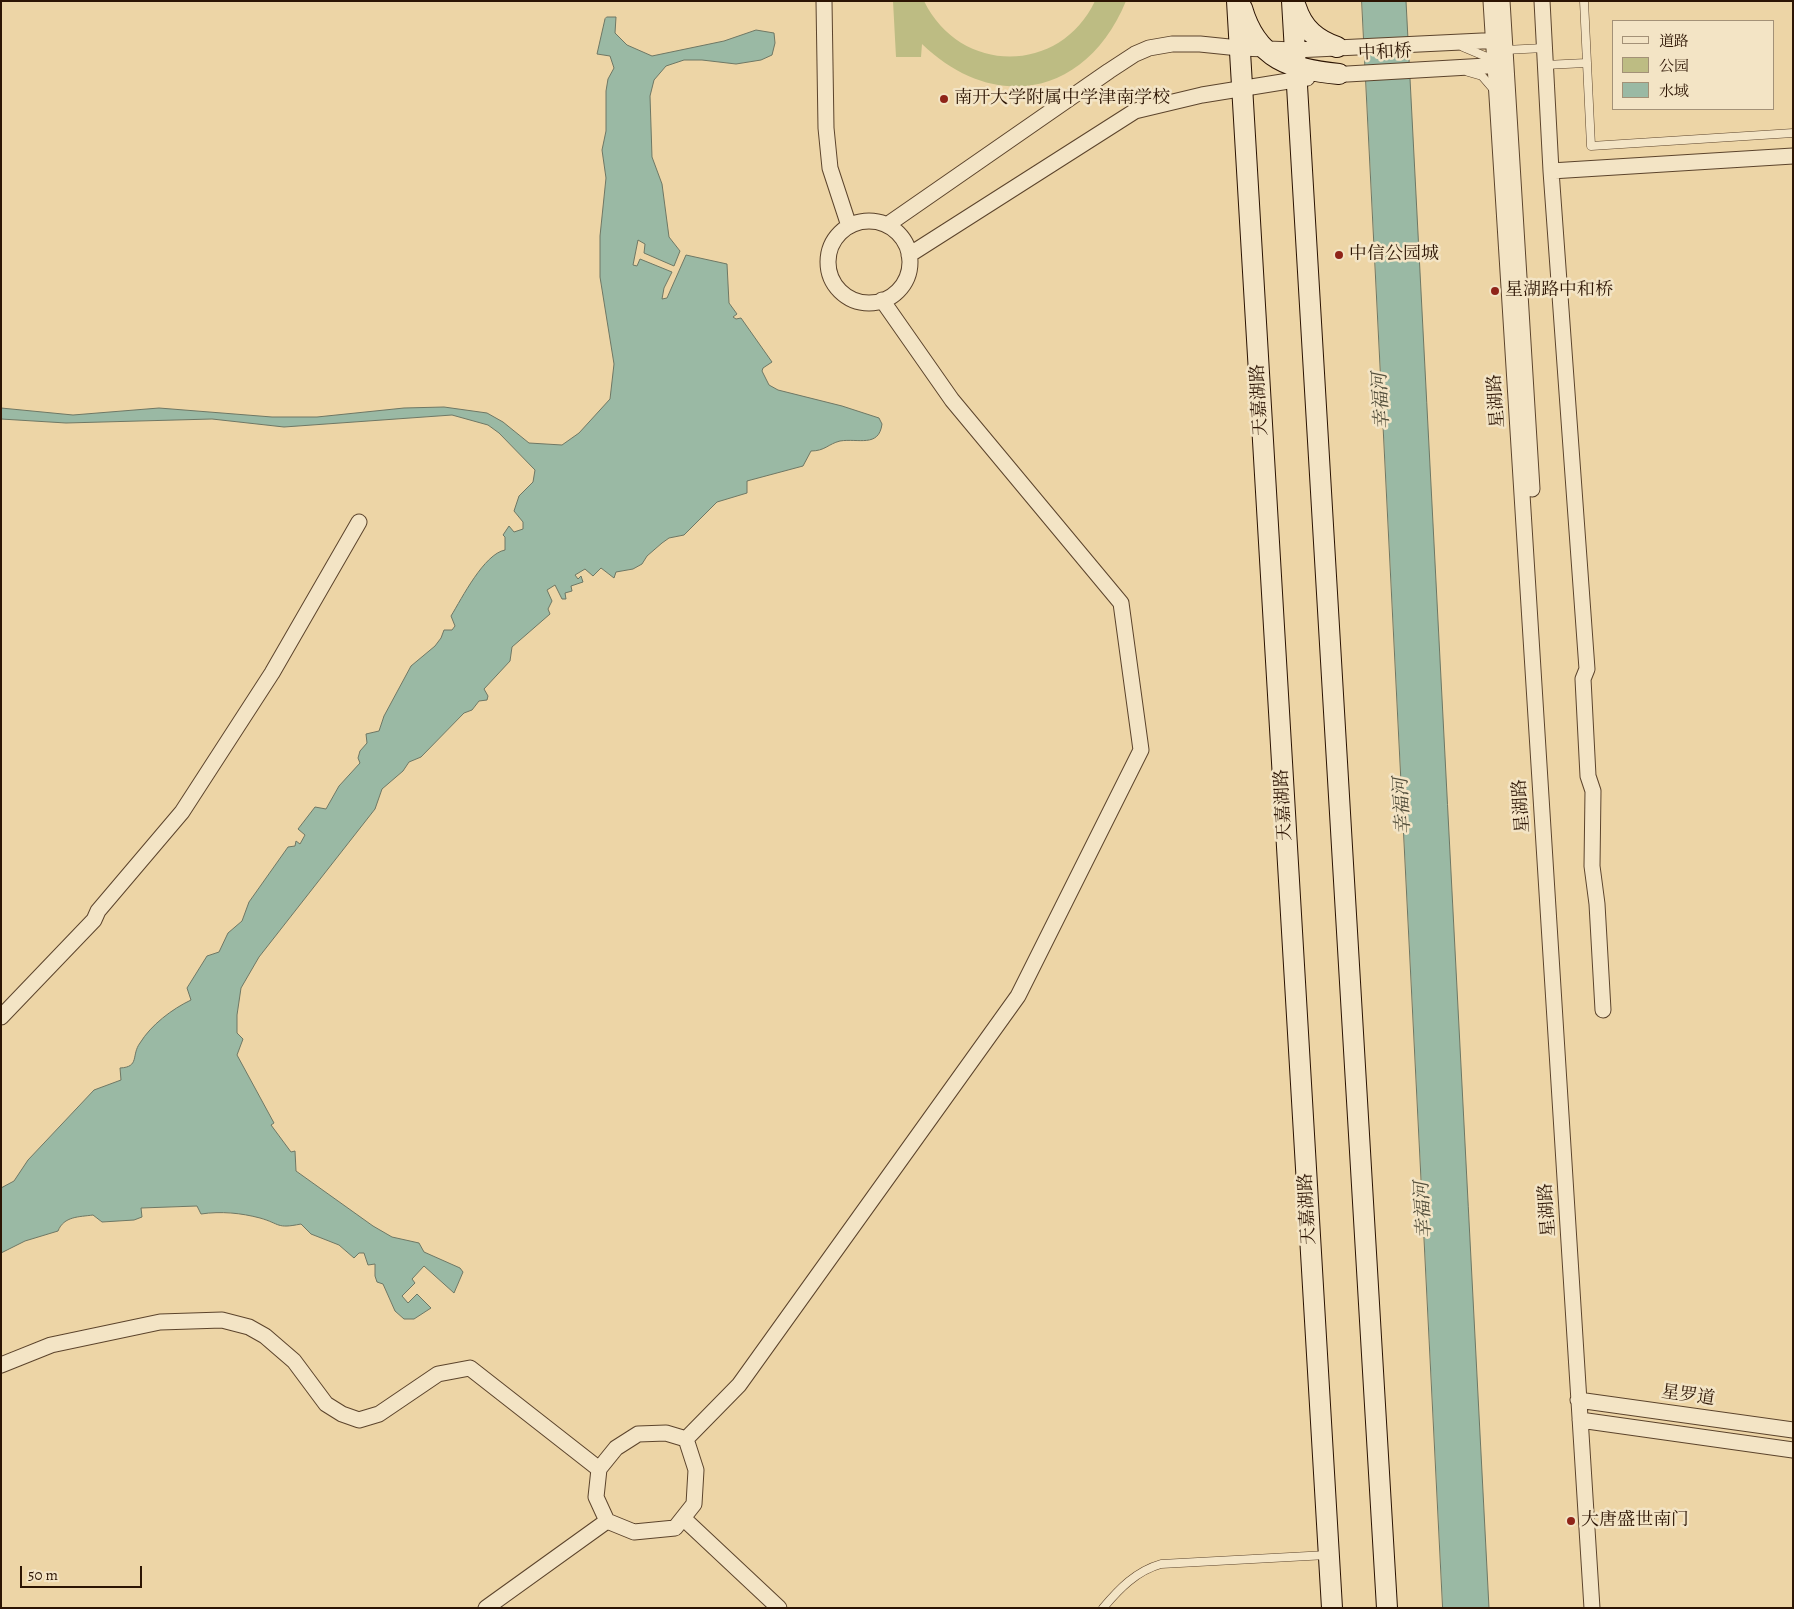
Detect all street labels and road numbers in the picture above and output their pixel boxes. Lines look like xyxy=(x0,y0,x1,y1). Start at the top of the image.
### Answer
street label: 中和桥 xyxy=(1357,41,1413,65)
street label: 天嘉湖路 xyxy=(1247,363,1273,437)
street label: 星湖路 xyxy=(1484,373,1510,429)
street label: 天嘉湖路 xyxy=(1271,768,1297,842)
street label: 星湖路 xyxy=(1509,778,1535,834)
street label: 天嘉湖路 xyxy=(1295,1172,1321,1246)
street label: 星湖路 xyxy=(1535,1182,1561,1238)
street label: 星罗道 xyxy=(1660,1382,1716,1410)

